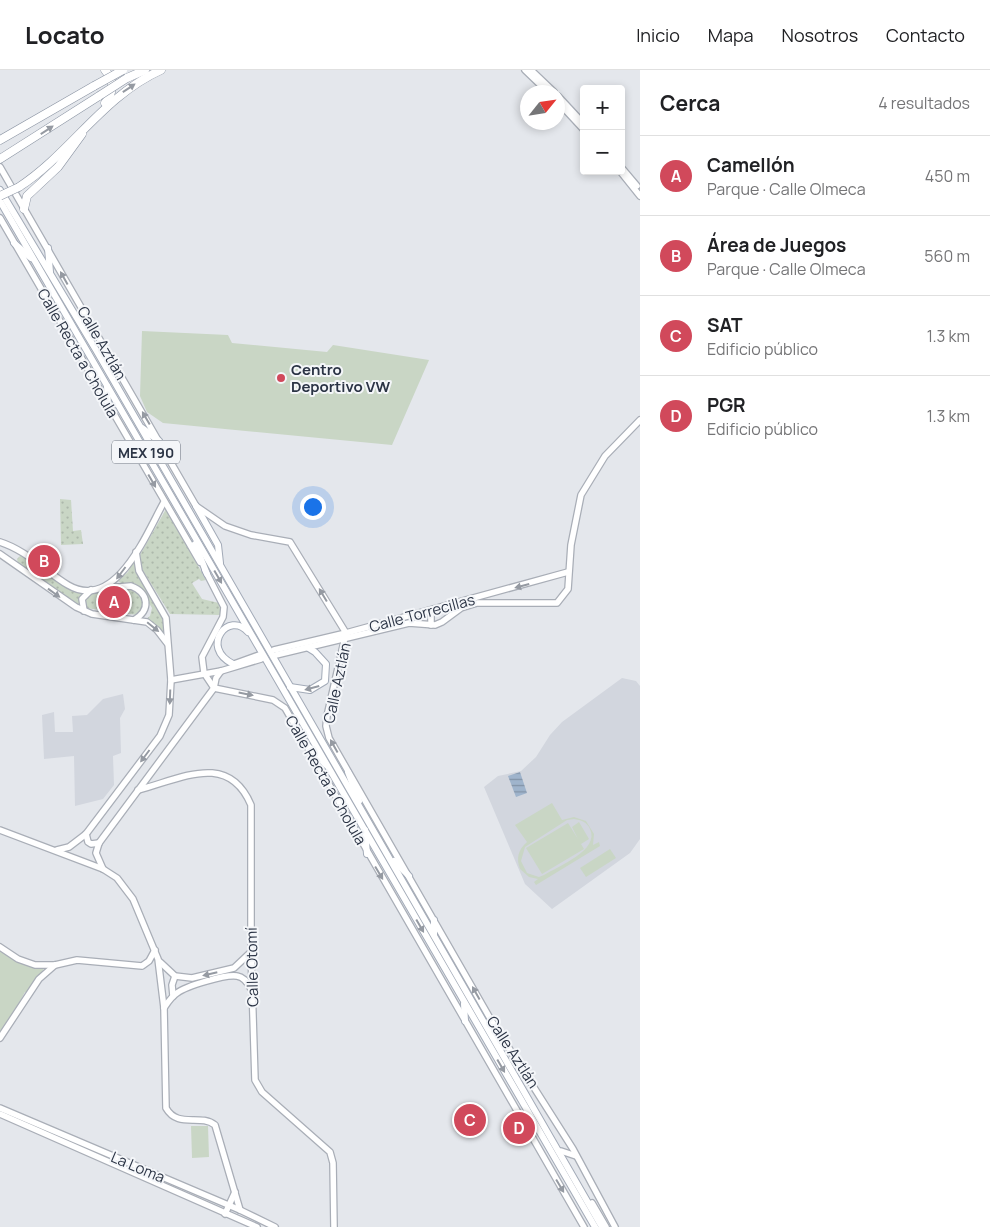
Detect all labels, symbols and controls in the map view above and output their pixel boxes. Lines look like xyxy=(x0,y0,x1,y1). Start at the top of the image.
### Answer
text: Locato xyxy=(25,18,105,51)
text: Inicio xyxy=(636,23,680,47)
text: Mapa xyxy=(708,23,754,47)
text: Nosotros xyxy=(782,23,858,47)
text: Contacto xyxy=(886,23,965,47)
one-way arrow xyxy=(122,83,136,93)
north arrow xyxy=(520,85,565,130)
map controls xyxy=(580,85,625,175)
button: + xyxy=(580,85,625,130)
text: Cerca xyxy=(660,89,720,117)
text: 4 resultados xyxy=(878,92,970,114)
one-way arrow xyxy=(40,126,54,135)
button: − xyxy=(580,130,625,175)
text: Camellón xyxy=(707,152,795,178)
text: A xyxy=(671,165,681,187)
text: 450 m xyxy=(925,165,970,187)
text: Parque · Calle Olmeca xyxy=(707,178,866,200)
text: Área de Juegos xyxy=(707,232,846,258)
text: B xyxy=(671,245,681,267)
text: 560 m xyxy=(924,245,970,267)
text: Parque · Calle Olmeca xyxy=(707,258,866,280)
one-way arrow xyxy=(60,270,68,285)
street label: Calle Recta a Cholula xyxy=(32,285,124,421)
street label: Calle Aztlán xyxy=(72,302,132,384)
text: SAT xyxy=(707,312,743,338)
text: C xyxy=(670,325,682,347)
text: 1.3 km xyxy=(927,325,970,347)
text: Edificio público xyxy=(707,338,818,360)
place label: Centro Deportivo VW xyxy=(291,359,390,397)
marker: Centro Deportivo VW xyxy=(275,372,287,384)
text: PGR xyxy=(707,392,746,418)
text: D xyxy=(670,405,682,427)
text: 1.3 km xyxy=(927,405,970,427)
one-way arrow xyxy=(141,411,150,425)
text: Edificio público xyxy=(707,418,818,440)
road number: MEX 190 xyxy=(112,441,180,464)
one-way arrow xyxy=(148,474,157,487)
your location xyxy=(300,494,326,520)
pin: B xyxy=(28,542,60,580)
one-way arrow xyxy=(116,566,126,580)
one-way arrow xyxy=(214,570,223,583)
one-way arrow xyxy=(514,582,529,590)
pin: A xyxy=(98,583,130,621)
one-way arrow xyxy=(47,588,61,598)
one-way arrow xyxy=(318,588,327,601)
street label: Calle Torrecillas xyxy=(367,589,477,637)
one-way arrow xyxy=(146,622,159,633)
street label: Calle Aztlán xyxy=(318,641,356,725)
one-way arrow xyxy=(304,684,319,692)
one-way arrow xyxy=(166,689,174,705)
one-way arrow xyxy=(238,690,254,698)
street label: Calle Recta a Cholula xyxy=(280,712,372,848)
one-way arrow xyxy=(330,739,338,754)
one-way arrow xyxy=(139,749,150,762)
one-way arrow xyxy=(374,867,383,880)
one-way arrow xyxy=(416,918,424,933)
street label: Calle Otomí xyxy=(241,927,263,1007)
one-way arrow xyxy=(202,970,217,978)
one-way arrow xyxy=(472,986,481,1000)
street label: Calle Aztlán xyxy=(482,1012,544,1092)
one-way arrow xyxy=(497,1060,506,1073)
pin: C xyxy=(454,1101,486,1139)
pin: D xyxy=(503,1109,535,1147)
street label: La Loma xyxy=(108,1146,168,1188)
one-way arrow xyxy=(555,1180,564,1193)

